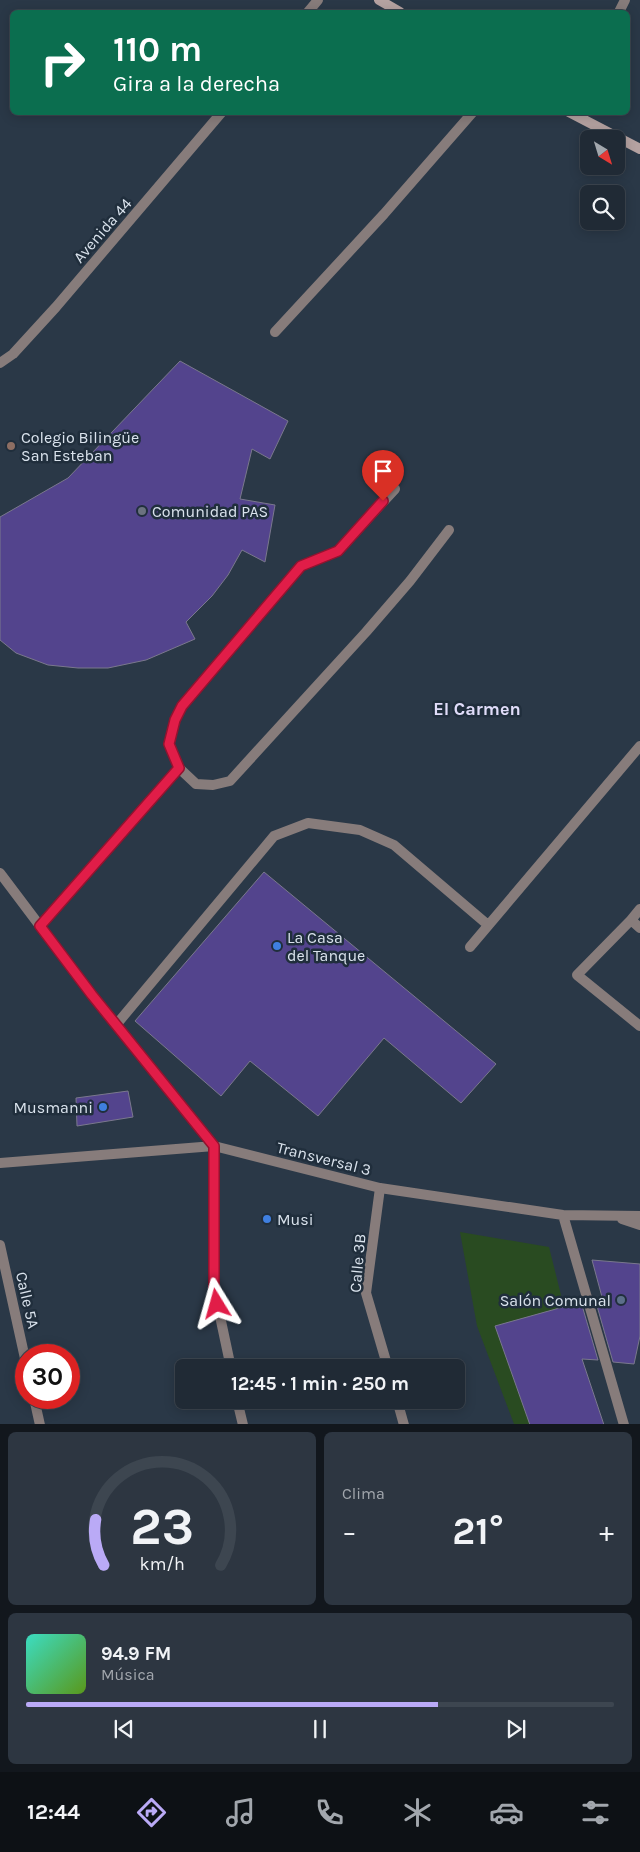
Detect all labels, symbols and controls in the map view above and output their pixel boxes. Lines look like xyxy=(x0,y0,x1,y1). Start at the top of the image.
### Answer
text: 110 m xyxy=(113,29,202,70)
icon: right xyxy=(30,30,95,95)
text: Gira a la derecha xyxy=(113,71,280,97)
north arrow xyxy=(580,130,625,175)
map controls xyxy=(580,130,625,230)
button: search xyxy=(580,185,625,230)
street label: Avenida 44 xyxy=(69,194,136,267)
place label: Colegio Bilingüe San Esteban xyxy=(21,428,139,465)
marker: Colegio Bilingüe San Esteban xyxy=(5,440,17,452)
pin xyxy=(362,450,404,501)
icon: arrive xyxy=(369,457,397,485)
place label: Comunidad PAS xyxy=(152,502,268,521)
marker: Comunidad PAS xyxy=(136,505,148,517)
district label: El Carmen xyxy=(433,698,521,720)
place label: La Casa del Tanque xyxy=(287,928,365,965)
marker: La Casa del Tanque xyxy=(271,940,283,952)
place label: Musmanni xyxy=(13,1098,93,1117)
marker: Musmanni xyxy=(97,1101,109,1113)
street label: Transversal 3 xyxy=(275,1138,373,1179)
place label: Musi xyxy=(277,1210,313,1229)
marker: Musi xyxy=(261,1213,273,1225)
street label: Calle 3B xyxy=(345,1233,370,1293)
street label: Calle 5A xyxy=(12,1270,43,1330)
position arrow xyxy=(190,1277,242,1329)
place label: Salón Comunal xyxy=(500,1291,611,1310)
marker: Salón Comunal xyxy=(615,1294,627,1306)
speed limit sign: 30 xyxy=(15,1344,80,1409)
text: 12:45 · 1 min · 250 m xyxy=(231,1373,409,1395)
text: Clima xyxy=(342,1484,385,1503)
text: 23 xyxy=(130,1496,194,1557)
text: 21° xyxy=(452,1509,504,1554)
text: − xyxy=(342,1515,357,1548)
text: + xyxy=(599,1515,614,1548)
text: km/h xyxy=(139,1554,185,1575)
text: 94.9 FM xyxy=(101,1643,171,1665)
text: Música xyxy=(101,1665,154,1684)
icon: previous xyxy=(110,1715,138,1743)
icon: pause xyxy=(306,1715,334,1743)
icon: next xyxy=(502,1715,530,1743)
icon: directions xyxy=(134,1795,169,1830)
icon: music xyxy=(223,1795,258,1830)
icon: phone xyxy=(312,1795,347,1830)
icon: climate xyxy=(400,1795,435,1830)
icon: car xyxy=(489,1795,524,1830)
icon: filters xyxy=(578,1795,613,1830)
text: 12:44 xyxy=(27,1799,80,1825)

